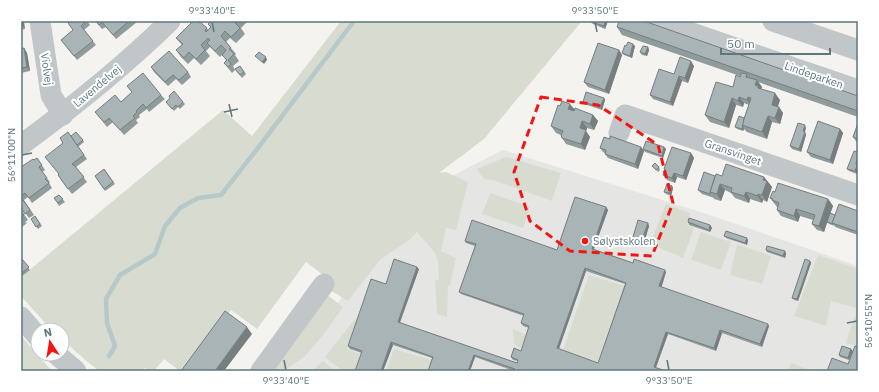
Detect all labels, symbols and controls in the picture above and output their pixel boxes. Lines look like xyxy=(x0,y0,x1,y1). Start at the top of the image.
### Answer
text: 9°33'40"E xyxy=(188,4,236,17)
text: 9°33'50"E xyxy=(571,4,619,17)
scale bar xyxy=(721,30,830,56)
text: 50 m xyxy=(727,36,755,51)
street label: Violvej xyxy=(38,52,56,86)
street label: Lindeparken xyxy=(783,58,845,92)
street label: Lavendelvej xyxy=(70,62,124,110)
text: 56°11'00"N xyxy=(5,128,18,182)
street label: Gransvinget xyxy=(703,136,763,168)
place label: Sølystskolen xyxy=(593,234,656,248)
marker: Sølystskolen xyxy=(580,236,590,246)
text: 56°10'55"N xyxy=(862,294,875,348)
north arrow xyxy=(30,322,70,362)
text: N xyxy=(43,325,53,340)
text: 9°33'40"E xyxy=(262,374,310,387)
text: 9°33'50"E xyxy=(645,374,693,387)

